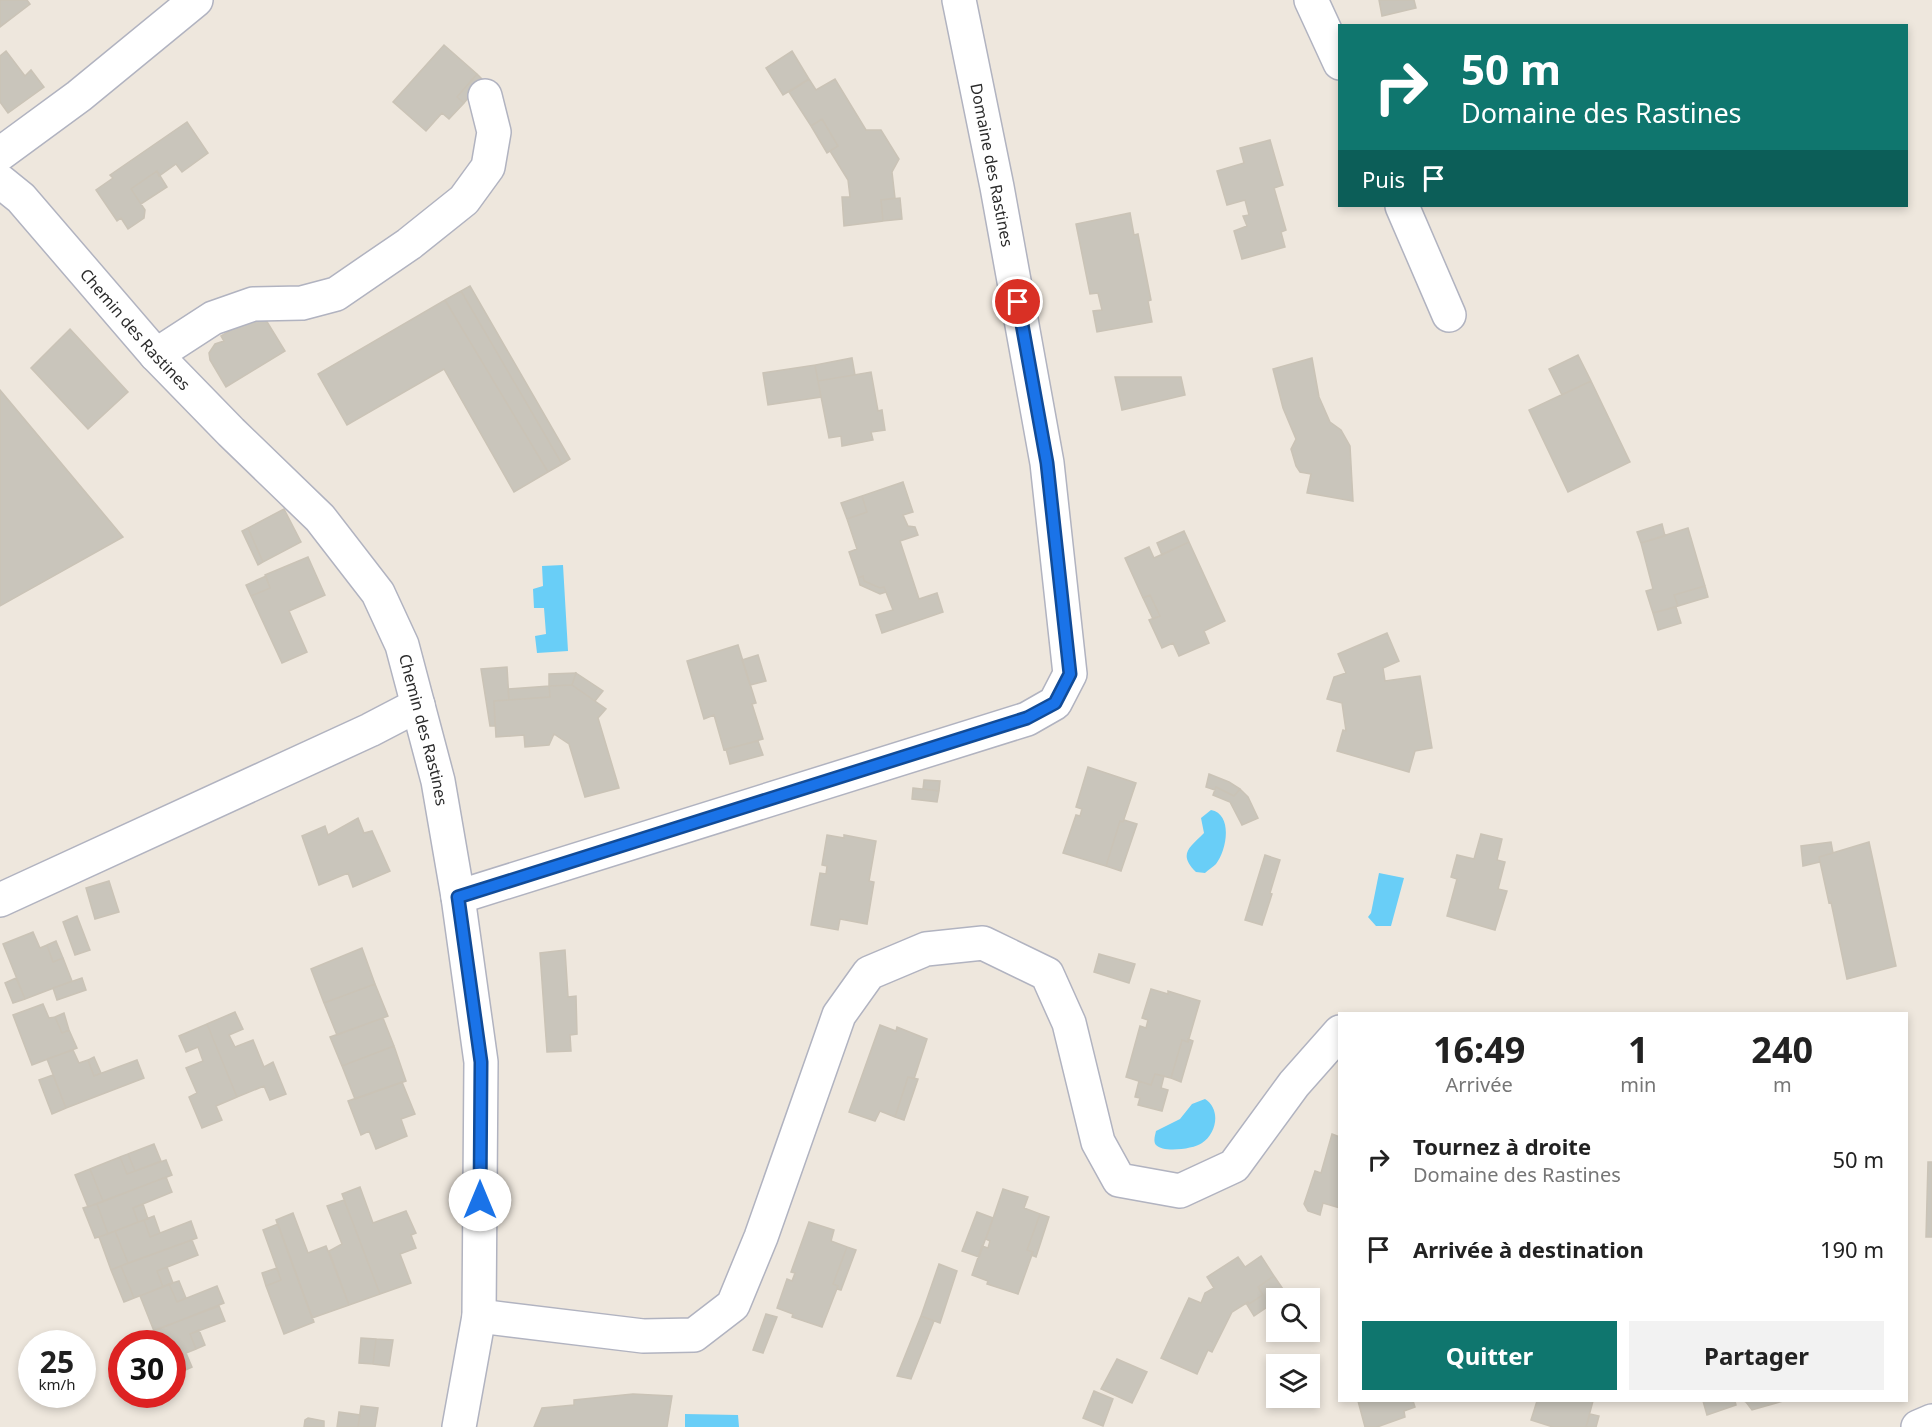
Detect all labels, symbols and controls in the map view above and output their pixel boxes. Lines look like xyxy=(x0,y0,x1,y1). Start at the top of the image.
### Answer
text: 50 m xyxy=(1461,40,1561,97)
icon: right xyxy=(1362,48,1440,126)
street label: Domaine des Rastines xyxy=(965,81,1019,249)
text: Domaine des Rastines xyxy=(1461,94,1742,131)
icon: arrive xyxy=(1417,162,1450,195)
text: Puis xyxy=(1362,164,1405,194)
street label: Chemin des Rastines xyxy=(75,264,195,395)
pin xyxy=(992,276,1043,327)
icon: arrive xyxy=(1001,285,1034,318)
street label: Chemin des Rastines xyxy=(394,651,453,807)
text: 16:49 xyxy=(1433,1025,1525,1074)
text: 1 xyxy=(1628,1025,1649,1074)
text: 240 xyxy=(1751,1025,1813,1074)
text: Arrivée xyxy=(1446,1071,1513,1098)
text: min xyxy=(1620,1071,1656,1098)
text: m xyxy=(1773,1071,1792,1098)
text: Tournez à droite xyxy=(1413,1131,1591,1161)
icon: right xyxy=(1362,1143,1395,1176)
text: 50 m xyxy=(1833,1144,1884,1174)
text: Domaine des Rastines xyxy=(1413,1161,1621,1188)
position arrow xyxy=(448,1168,512,1232)
icon: arrive xyxy=(1362,1233,1395,1266)
text: Arrivée à destination xyxy=(1413,1234,1644,1264)
text: 190 m xyxy=(1820,1234,1884,1264)
map controls xyxy=(1266,1288,1320,1408)
button: search xyxy=(1266,1288,1320,1342)
button: Quitter xyxy=(1362,1321,1617,1390)
button: Partager xyxy=(1629,1321,1884,1390)
speed limit sign: 30 xyxy=(108,1330,186,1408)
text: 25 xyxy=(40,1341,74,1382)
button: layers xyxy=(1266,1354,1320,1408)
text: km/h xyxy=(39,1374,75,1394)

